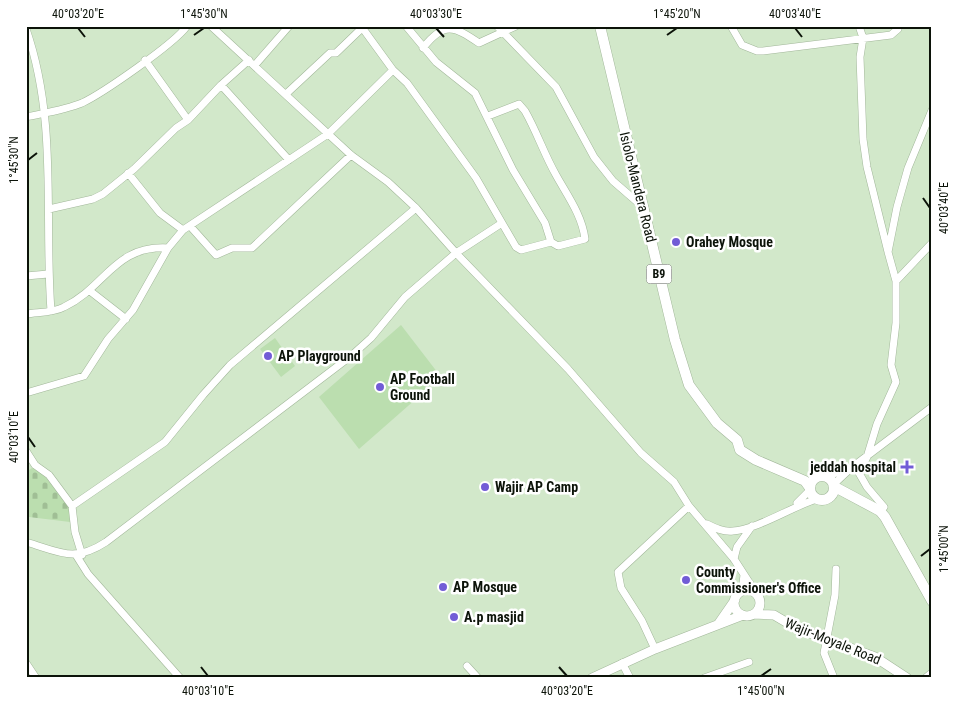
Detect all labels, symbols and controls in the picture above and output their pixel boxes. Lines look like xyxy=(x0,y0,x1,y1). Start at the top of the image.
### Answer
text: 40°03'20"E xyxy=(52,7,104,21)
text: 1°45'30"N xyxy=(180,7,228,21)
text: 40°03'30"E xyxy=(410,7,462,21)
text: 1°45'20"N xyxy=(653,7,701,21)
text: 40°03'40"E xyxy=(769,7,821,21)
street label: Isiolo-Mandera Road xyxy=(617,130,659,244)
text: 1°45'30"N xyxy=(7,136,21,184)
text: 40°03'40"E xyxy=(937,182,951,234)
place label: Orahey Mosque xyxy=(686,234,773,250)
marker: Orahey Mosque xyxy=(670,236,682,248)
road number: B9 xyxy=(646,264,672,284)
place label: AP Playground xyxy=(278,348,361,364)
marker: AP Playground xyxy=(262,350,274,362)
place label: AP Football Ground xyxy=(390,371,455,403)
marker: AP Football Ground xyxy=(374,381,386,393)
text: 40°03'10"E xyxy=(7,411,21,463)
place label: jeddah hospital xyxy=(809,459,896,475)
marker: jeddah hospital xyxy=(900,460,914,474)
place label: Wajir AP Camp xyxy=(495,479,578,495)
marker: Wajir AP Camp xyxy=(479,481,491,493)
text: 1°45'00"N xyxy=(937,525,951,573)
place label: County Commissioner's Office xyxy=(696,564,821,596)
marker: County Commissioner's Office xyxy=(680,574,692,586)
place label: AP Mosque xyxy=(453,579,517,595)
marker: AP Mosque xyxy=(437,581,449,593)
place label: A.p masjid xyxy=(464,609,524,625)
marker: A.p masjid xyxy=(448,611,460,623)
street label: Wajir-Moyale Road xyxy=(783,614,883,668)
text: 40°03'10"E xyxy=(182,684,234,698)
text: 40°03'20"E xyxy=(541,684,593,698)
text: 1°45'00"N xyxy=(737,684,785,698)

